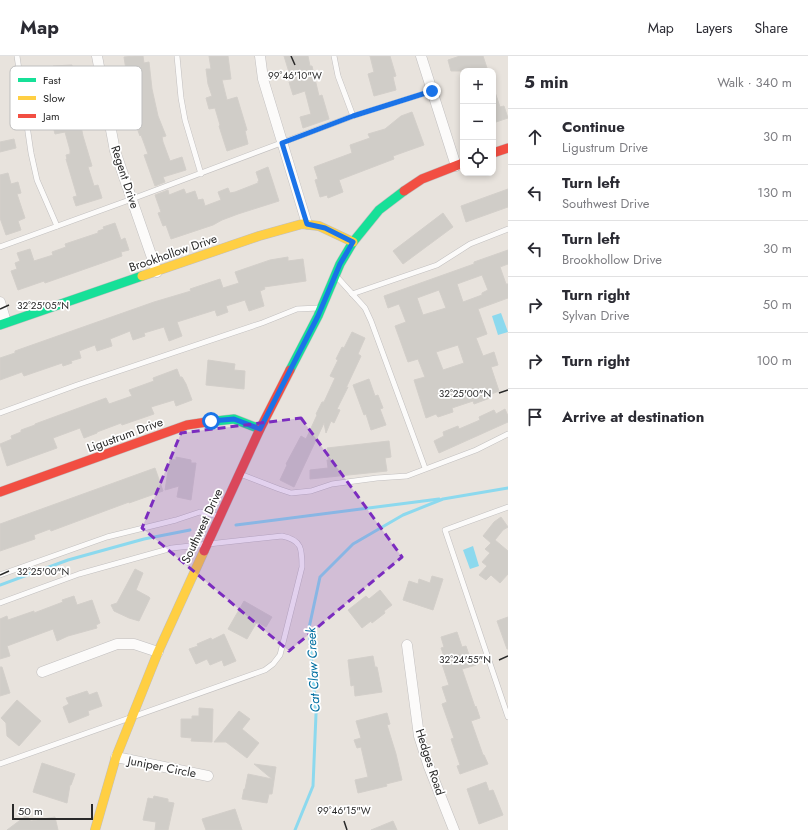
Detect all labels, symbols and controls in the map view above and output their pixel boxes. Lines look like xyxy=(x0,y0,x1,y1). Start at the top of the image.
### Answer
text: Map xyxy=(20,14,59,41)
text: Map xyxy=(648,18,674,38)
text: Layers xyxy=(696,18,732,38)
text: Share xyxy=(754,18,788,38)
legend xyxy=(10,66,142,130)
text: 99°46'10"W xyxy=(268,68,322,83)
map controls xyxy=(460,68,496,176)
button: + xyxy=(460,68,496,104)
text: 5 min xyxy=(524,70,568,94)
text: Fast xyxy=(43,72,61,88)
text: Walk · 340 m xyxy=(717,73,792,92)
route end xyxy=(423,82,441,100)
text: Slow xyxy=(43,90,65,106)
button: − xyxy=(460,104,496,140)
text: Jam xyxy=(41,108,60,124)
text: Continue xyxy=(562,116,625,138)
icon: ahead xyxy=(524,126,546,148)
text: 30 m xyxy=(763,127,792,146)
text: Ligustrum Drive xyxy=(562,138,648,157)
button: locate xyxy=(460,140,496,176)
street label: Regent Drive xyxy=(106,143,144,211)
text: Turn left xyxy=(562,172,620,194)
icon: left xyxy=(524,182,546,204)
text: 130 m xyxy=(757,183,792,202)
text: Southwest Drive xyxy=(562,194,649,213)
text: Turn left xyxy=(562,228,620,250)
street label: Brookhollow Drive xyxy=(126,229,220,277)
icon: left xyxy=(524,238,546,260)
text: 30 m xyxy=(763,239,792,258)
text: Brookhollow Drive xyxy=(562,250,662,269)
text: Turn right xyxy=(562,284,630,306)
icon: right xyxy=(524,294,546,316)
text: 50 m xyxy=(763,295,792,314)
text: 32°25'05"N xyxy=(17,298,69,313)
text: Sylvan Drive xyxy=(562,306,629,325)
icon: right xyxy=(524,350,546,372)
text: Turn right xyxy=(562,350,630,372)
text: 100 m xyxy=(757,351,792,370)
text: 32°25'00"N xyxy=(439,386,491,401)
icon: arrive xyxy=(524,406,546,428)
text: Arrive at destination xyxy=(562,406,704,428)
route start xyxy=(202,412,220,430)
street label: Ligustrum Drive xyxy=(85,413,165,457)
street label: Southwest Drive xyxy=(177,486,227,566)
text: 32°25'00"N xyxy=(17,564,69,579)
water label: Cat Claw Creek xyxy=(301,626,325,713)
text: 32°24'55"N xyxy=(439,652,491,667)
street label: Hedges Road xyxy=(411,726,449,798)
street label: Juniper Circle xyxy=(124,751,198,782)
scale bar xyxy=(12,802,93,821)
text: 50 m xyxy=(18,803,43,819)
text: 99°46'15"W xyxy=(317,803,371,818)

